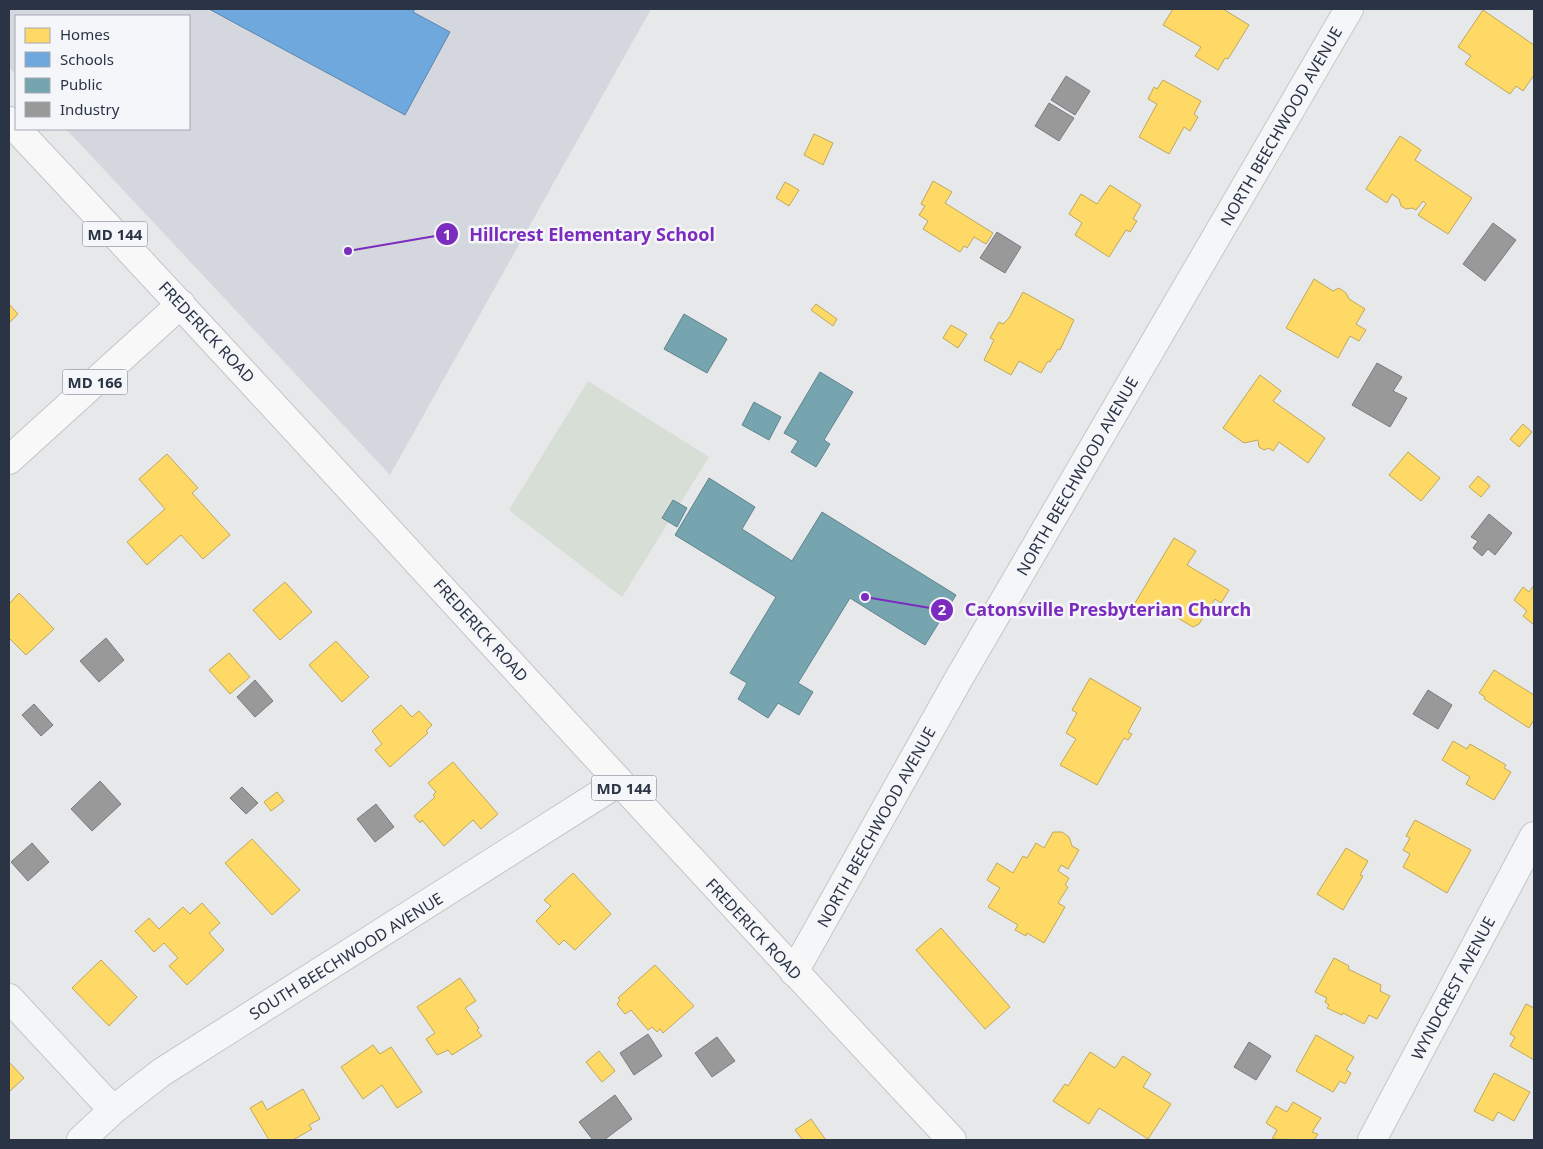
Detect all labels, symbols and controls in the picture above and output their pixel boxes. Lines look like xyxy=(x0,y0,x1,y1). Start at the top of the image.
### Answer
legend xyxy=(15,15,190,130)
street label: NORTH BEECHWOOD AVENUE xyxy=(1215,23,1347,229)
text: Homes xyxy=(60,24,110,44)
text: Schools xyxy=(60,49,114,69)
text: Public xyxy=(60,74,103,94)
text: Industry xyxy=(60,99,120,119)
callout: Hillcrest Elementary School xyxy=(434,218,725,251)
road number: MD 144 xyxy=(82,222,148,246)
text: Hillcrest Elementary School xyxy=(469,222,715,246)
text: 1 xyxy=(443,224,451,244)
street label: FREDERICK ROAD xyxy=(154,276,260,388)
road number: MD 166 xyxy=(62,370,128,394)
street label: NORTH BEECHWOOD AVENUE xyxy=(1011,373,1143,579)
street label: FREDERICK ROAD xyxy=(429,574,533,686)
callout: Catonsville Presbyterian Church xyxy=(929,593,1261,626)
text: Catonsville Presbyterian Church xyxy=(965,597,1251,621)
text: 2 xyxy=(938,599,947,619)
street label: NORTH BEECHWOOD AVENUE xyxy=(812,723,940,931)
road number: MD 144 xyxy=(592,776,656,800)
street label: FREDERICK ROAD xyxy=(701,873,807,985)
street label: SOUTH BEECHWOOD AVENUE xyxy=(245,887,447,1025)
street label: WYNDCREST AVENUE xyxy=(1406,912,1500,1064)

